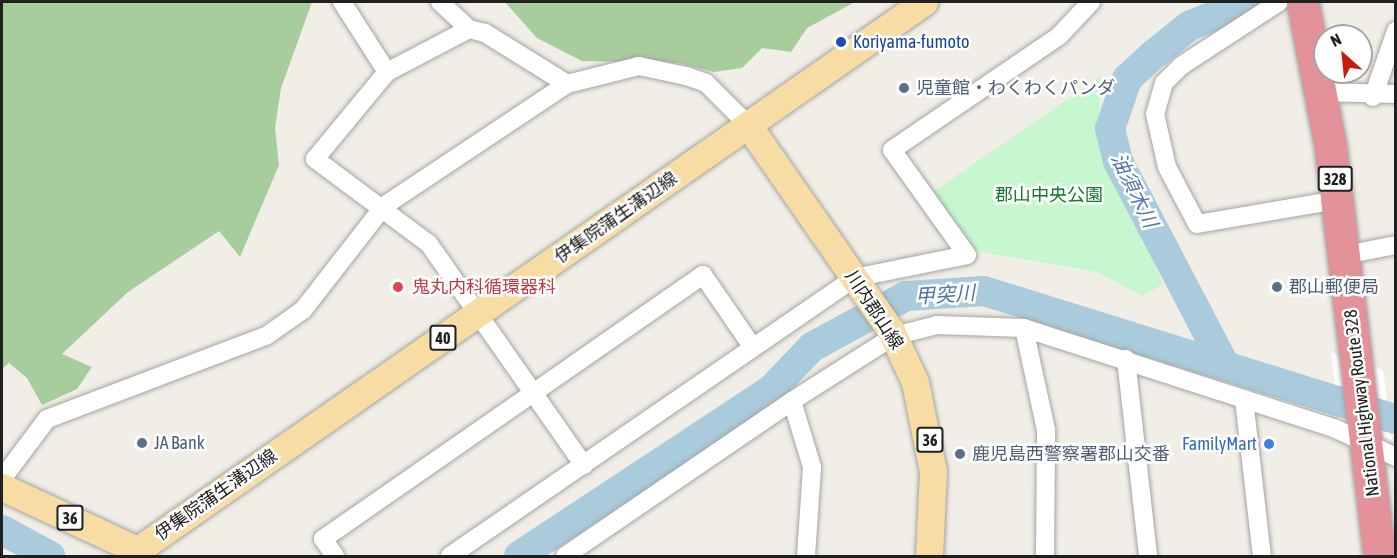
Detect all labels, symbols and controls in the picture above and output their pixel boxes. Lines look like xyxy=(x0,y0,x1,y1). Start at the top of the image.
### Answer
north arrow xyxy=(1313,24,1373,84)
text: N xyxy=(1327,30,1344,50)
place label: Koriyama-fumoto xyxy=(853,31,969,53)
marker: Koriyama-fumoto xyxy=(834,35,848,49)
place label: 児童館・わくわくパンダ xyxy=(916,77,1114,99)
marker: 児童館・わくわくパンダ xyxy=(897,81,911,95)
water label: 油須木川 xyxy=(1107,149,1163,231)
road number: 328 xyxy=(1317,166,1353,192)
street label: 伊集院蒲生溝辺線 xyxy=(551,168,681,268)
park label: 郡山中央公園 xyxy=(995,184,1103,206)
street label: 川内郡山線 xyxy=(840,266,908,354)
place label: 鬼丸内科循環器科 xyxy=(412,276,556,298)
place label: 郡山郵便局 xyxy=(1289,276,1379,298)
marker: 鬼丸内科循環器科 xyxy=(389,278,407,296)
water label: 甲突川 xyxy=(914,280,976,308)
marker: 郡山郵便局 xyxy=(1270,280,1284,294)
street label: National Highway Route 328 xyxy=(1340,308,1384,498)
road number: 40 xyxy=(428,325,458,351)
road number: 36 xyxy=(915,427,945,453)
place label: JA Bank xyxy=(154,432,205,454)
place label: FamilyMart xyxy=(1182,433,1257,455)
marker: JA Bank xyxy=(135,436,149,450)
marker: FamilyMart xyxy=(1262,437,1276,451)
place label: 鹿児島西警察署郡山交番 xyxy=(972,443,1170,465)
street label: 伊集院蒲生溝辺線 xyxy=(151,445,281,545)
marker: 鹿児島西警察署郡山交番 xyxy=(953,447,967,461)
road number: 36 xyxy=(55,505,85,531)

